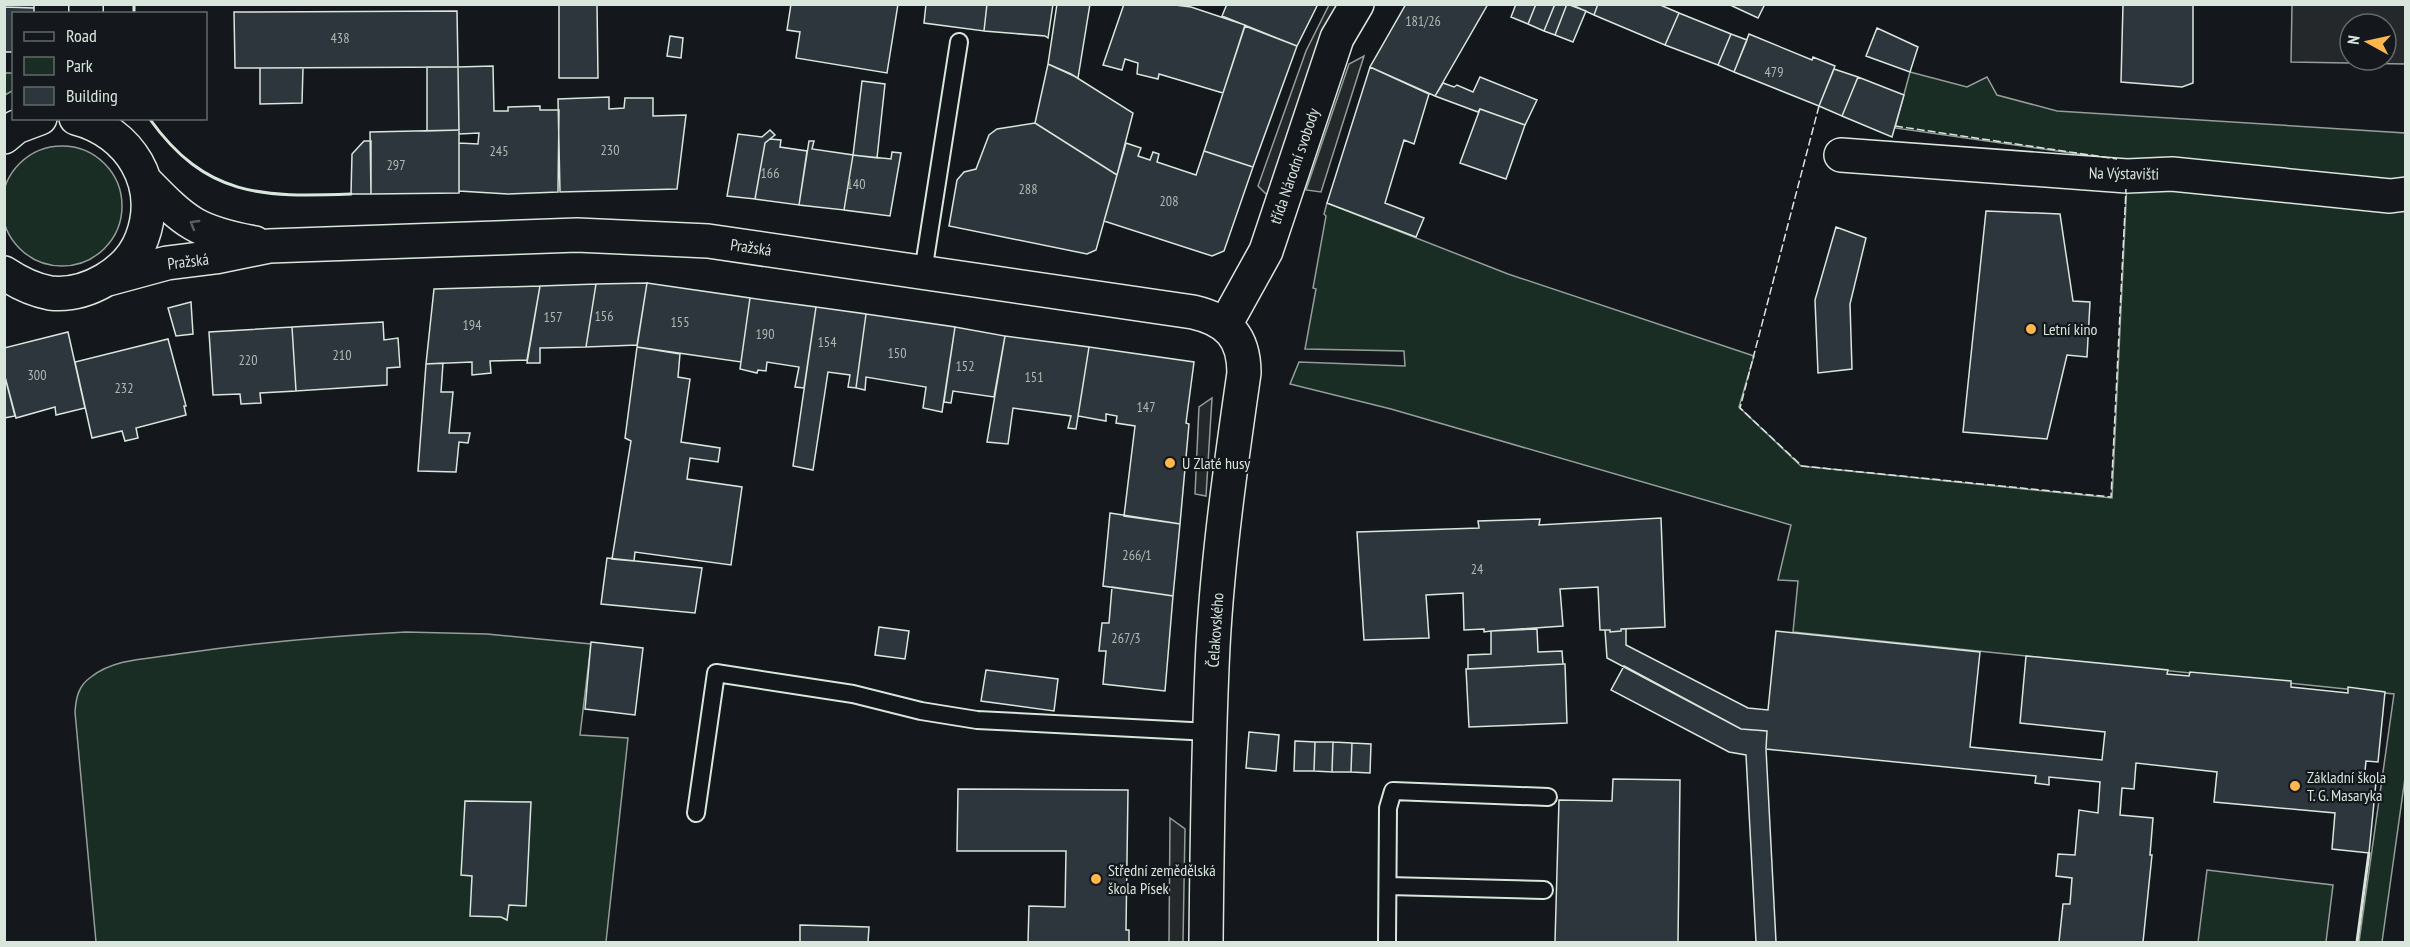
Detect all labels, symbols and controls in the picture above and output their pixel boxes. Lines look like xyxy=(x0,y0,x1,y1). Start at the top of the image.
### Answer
legend xyxy=(12,12,207,120)
house number: 181/26 xyxy=(1405,12,1441,30)
north arrow xyxy=(2338,12,2398,72)
text: Road xyxy=(66,24,97,47)
house number: 438 xyxy=(331,29,349,47)
text: N xyxy=(2343,34,2364,46)
text: Park xyxy=(66,54,93,77)
house number: 479 xyxy=(1765,63,1783,81)
text: Building xyxy=(66,84,118,107)
street label: třída Národní svobody xyxy=(1265,105,1323,227)
house number: 230 xyxy=(601,141,619,159)
house number: 245 xyxy=(490,142,508,160)
house number: 297 xyxy=(387,156,405,174)
street label: Na Výstavišti xyxy=(2089,162,2159,184)
house number: 166 xyxy=(761,164,779,182)
house number: 140 xyxy=(847,175,865,193)
house number: 288 xyxy=(1019,180,1037,198)
house number: 208 xyxy=(1160,192,1178,210)
one-way arrow xyxy=(190,220,200,231)
street label: Pražská xyxy=(729,234,773,260)
street label: Pražská xyxy=(166,249,210,273)
house number: 156 xyxy=(595,307,613,325)
house number: 157 xyxy=(544,308,562,326)
house number: 155 xyxy=(671,313,689,331)
house number: 194 xyxy=(463,316,482,334)
place label: Letní kino xyxy=(2043,319,2098,339)
marker: Letní kino xyxy=(2024,322,2038,336)
house number: 190 xyxy=(756,325,774,343)
house number: 154 xyxy=(818,333,837,351)
house number: 150 xyxy=(888,344,906,362)
house number: 210 xyxy=(333,346,351,364)
house number: 220 xyxy=(239,351,257,369)
house number: 152 xyxy=(956,357,974,375)
house number: 300 xyxy=(28,366,46,384)
house number: 151 xyxy=(1025,368,1043,386)
house number: 232 xyxy=(115,379,133,397)
house number: 147 xyxy=(1137,398,1155,416)
place label: U Zlaté husy xyxy=(1182,453,1250,473)
marker: U Zlaté husy xyxy=(1163,456,1177,470)
house number: 266/1 xyxy=(1122,546,1152,564)
house number: 24 xyxy=(1471,560,1484,578)
street label: Čelakovského xyxy=(1202,592,1228,668)
house number: 267/3 xyxy=(1111,629,1141,647)
place label: Základní škola T. G. Masaryka xyxy=(2307,767,2386,805)
marker: Základní škola T. G. Masaryka xyxy=(2288,779,2302,793)
place label: Střední zemědělská škola Písek xyxy=(1108,860,1216,898)
marker: Střední zemědělská škola Písek xyxy=(1089,872,1103,886)

